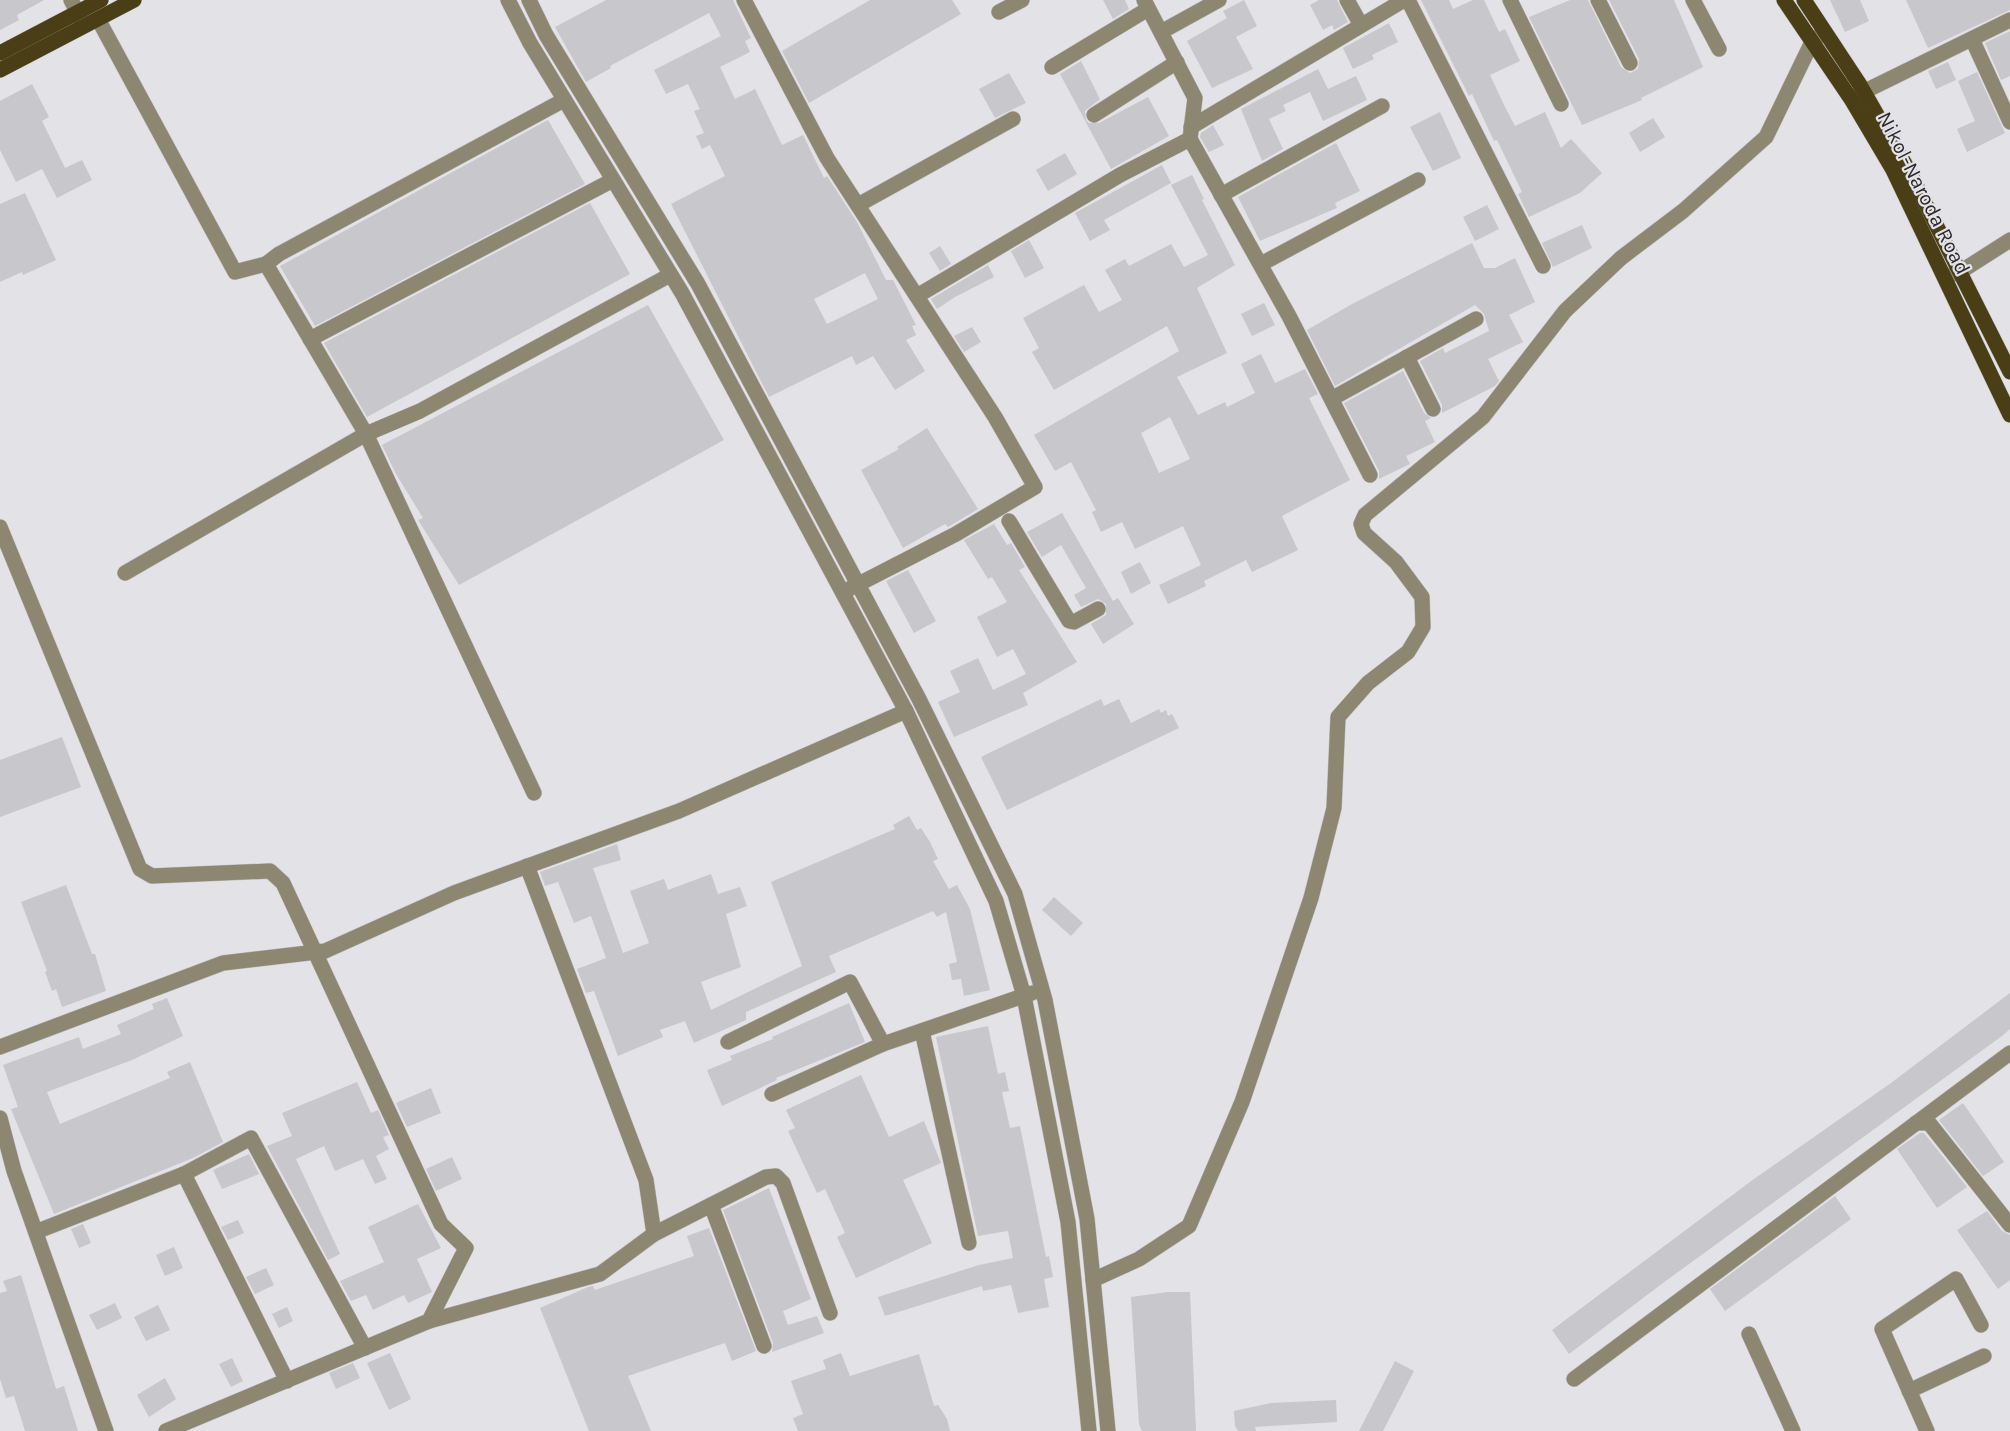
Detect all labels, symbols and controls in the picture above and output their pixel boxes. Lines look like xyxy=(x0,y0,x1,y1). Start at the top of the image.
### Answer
street label: Nikol-Naroda Road xyxy=(1873,108,1975,278)

